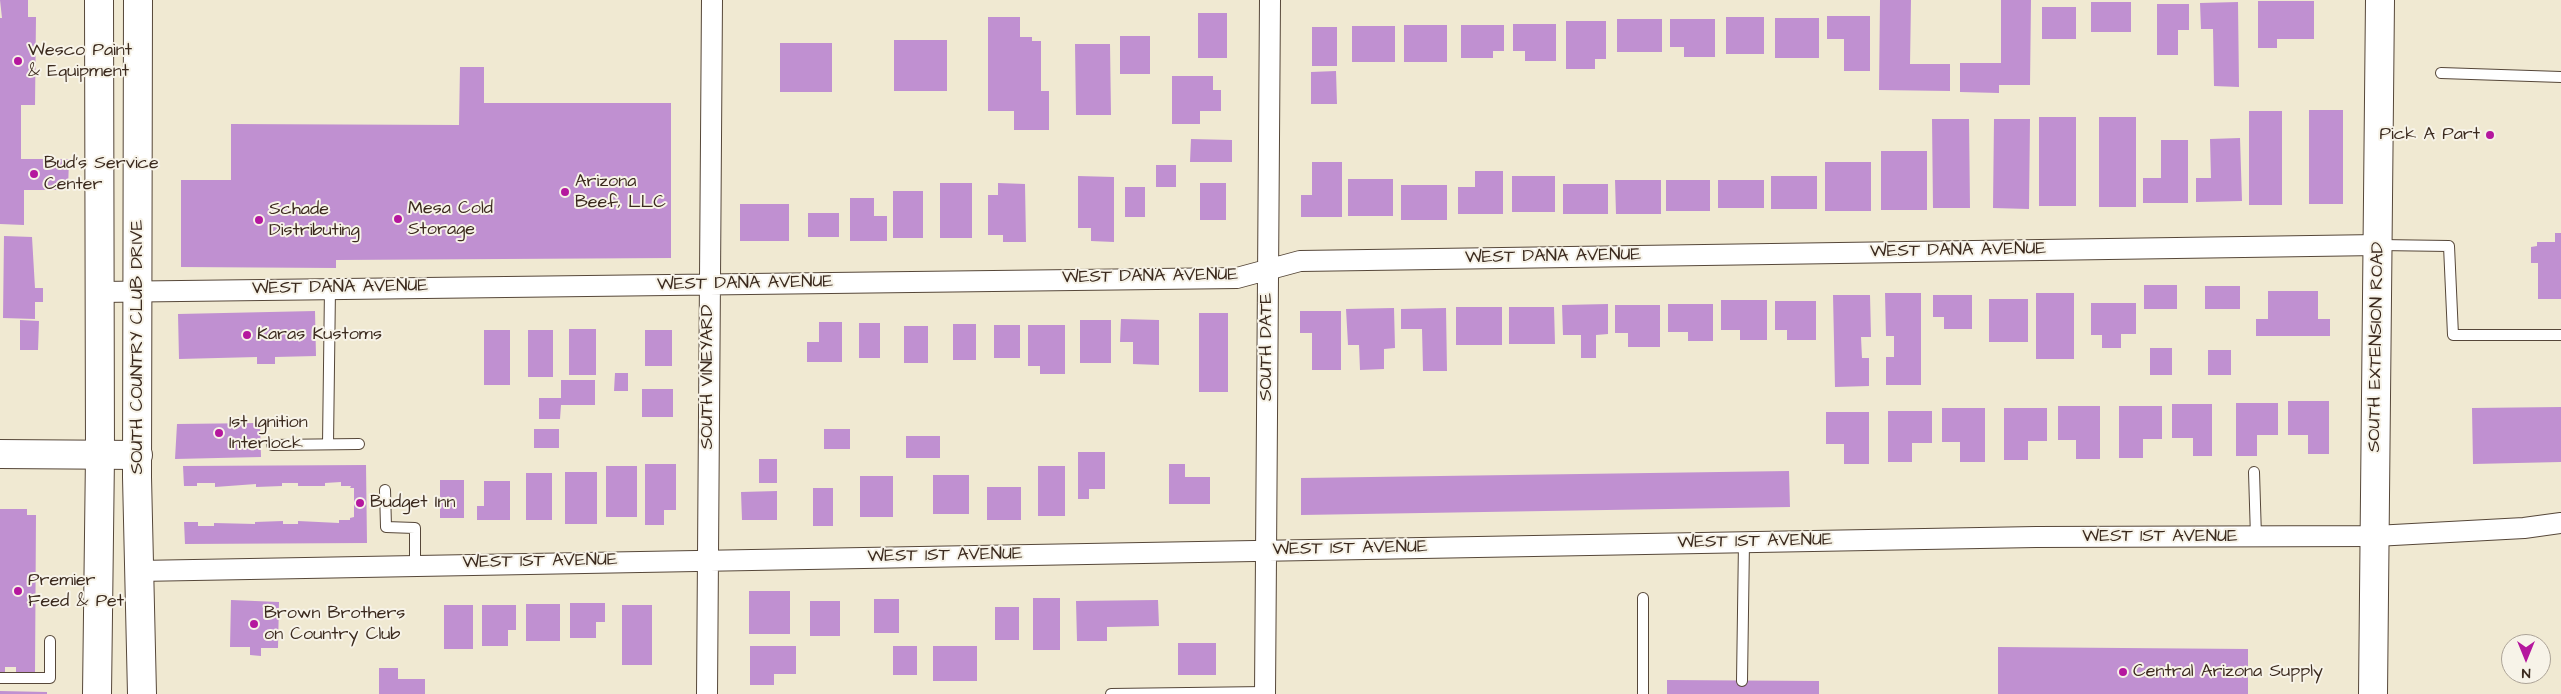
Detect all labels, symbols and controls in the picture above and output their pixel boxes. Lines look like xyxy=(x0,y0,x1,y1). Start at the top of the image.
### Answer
place label: Wesco Paint & Equipment xyxy=(28,40,132,82)
marker: Wesco Paint & Equipment xyxy=(12,55,24,67)
place label: Pick A Part xyxy=(2380,124,2480,146)
marker: Pick A Part xyxy=(2484,129,2496,141)
place label: Bud's Service Center xyxy=(44,153,159,195)
marker: Bud's Service Center xyxy=(28,168,40,180)
place label: Arizona Beef, LLC xyxy=(575,171,666,213)
marker: Arizona Beef, LLC xyxy=(559,186,571,198)
place label: Mesa Cold Storage xyxy=(408,198,493,240)
place label: Schade Distributing xyxy=(269,199,360,242)
marker: Mesa Cold Storage xyxy=(392,213,404,225)
marker: Schade Distributing xyxy=(253,214,265,226)
street label: SOUTH COUNTRY CLUB DRIVE xyxy=(127,220,149,474)
street label: WEST DANA AVENUE xyxy=(1870,239,2046,263)
street label: SOUTH EXTENSION ROAD xyxy=(2364,242,2390,452)
street label: WEST DANA AVENUE xyxy=(1465,245,1641,269)
street label: WEST DANA AVENUE xyxy=(1062,265,1238,289)
street label: WEST DANA AVENUE xyxy=(657,272,833,296)
street label: WEST DANA AVENUE xyxy=(252,276,428,300)
street label: SOUTH DATE xyxy=(1256,293,1278,401)
street label: SOUTH VINEYARD xyxy=(697,305,719,449)
place label: Karas Kustoms xyxy=(257,324,382,346)
marker: Karas Kustoms xyxy=(241,329,253,341)
place label: 1st Ignition Interlock xyxy=(229,412,308,454)
marker: 1st Ignition Interlock xyxy=(213,427,225,439)
place label: Budget Inn xyxy=(370,492,455,514)
marker: Budget Inn xyxy=(354,497,366,509)
street label: WEST 1ST AVENUE xyxy=(2082,526,2238,548)
street label: WEST 1ST AVENUE xyxy=(1677,530,1833,554)
street label: WEST 1ST AVENUE xyxy=(1272,537,1428,561)
street label: WEST 1ST AVENUE xyxy=(867,544,1023,568)
street label: WEST 1ST AVENUE xyxy=(462,550,618,574)
place label: Premier Feed & Pet xyxy=(28,570,124,612)
marker: Premier Feed & Pet xyxy=(12,585,24,597)
place label: Brown Brothers on Country Club xyxy=(264,603,405,646)
marker: Brown Brothers on Country Club xyxy=(248,618,260,630)
north arrow xyxy=(2501,634,2551,684)
place label: Central Arizona Supply xyxy=(2133,661,2323,683)
text: N xyxy=(2522,663,2530,683)
marker: Central Arizona Supply xyxy=(2117,666,2129,678)

